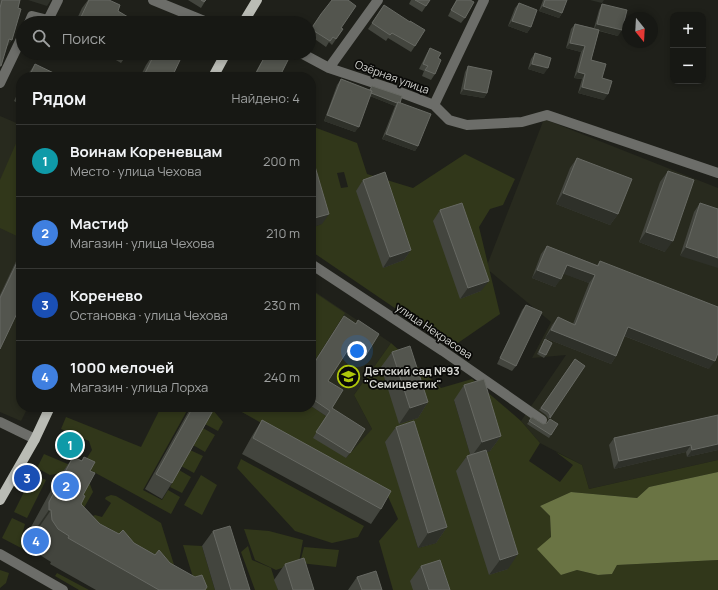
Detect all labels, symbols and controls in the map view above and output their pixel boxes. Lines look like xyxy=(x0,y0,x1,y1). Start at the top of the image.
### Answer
north arrow xyxy=(622,12,658,48)
map controls xyxy=(670,12,706,84)
button: + xyxy=(670,12,706,48)
search box xyxy=(16,16,316,60)
icon: search xyxy=(30,27,52,49)
text: Поиск xyxy=(62,28,106,49)
button: − xyxy=(670,48,706,84)
street label: Озёрная улица xyxy=(353,56,431,97)
text: Рядом xyxy=(32,87,86,110)
text: Найдено: 4 xyxy=(232,89,300,107)
text: Воинам Кореневцам xyxy=(70,141,222,162)
text: 1 xyxy=(42,152,48,170)
text: 200 m xyxy=(263,152,300,170)
text: Место · улица Чехова xyxy=(70,162,201,180)
text: Мастиф xyxy=(70,213,128,234)
text: 2 xyxy=(41,224,49,242)
text: 210 m xyxy=(266,224,300,242)
text: Магазин · улица Чехова xyxy=(70,234,215,252)
text: Коренево xyxy=(70,285,143,306)
text: 3 xyxy=(41,296,49,314)
text: 230 m xyxy=(264,296,300,314)
street label: улица Некрасова xyxy=(393,299,476,362)
text: Остановка · улица Чехова xyxy=(70,306,228,324)
your location xyxy=(347,341,367,361)
text: 1000 мелочей xyxy=(70,357,174,378)
place label: Детский сад №93 "Семицветик" xyxy=(364,363,460,391)
school or university icon: Детский сад №93 "Семицветик" xyxy=(336,364,362,390)
text: 4 xyxy=(41,368,49,386)
text: 240 m xyxy=(264,368,300,386)
text: Магазин · улица Лорха xyxy=(70,378,208,396)
pin: 1 xyxy=(57,430,83,460)
pin: 3 xyxy=(14,463,40,493)
pin: 2 xyxy=(53,471,79,501)
pin: 4 xyxy=(23,526,49,556)

